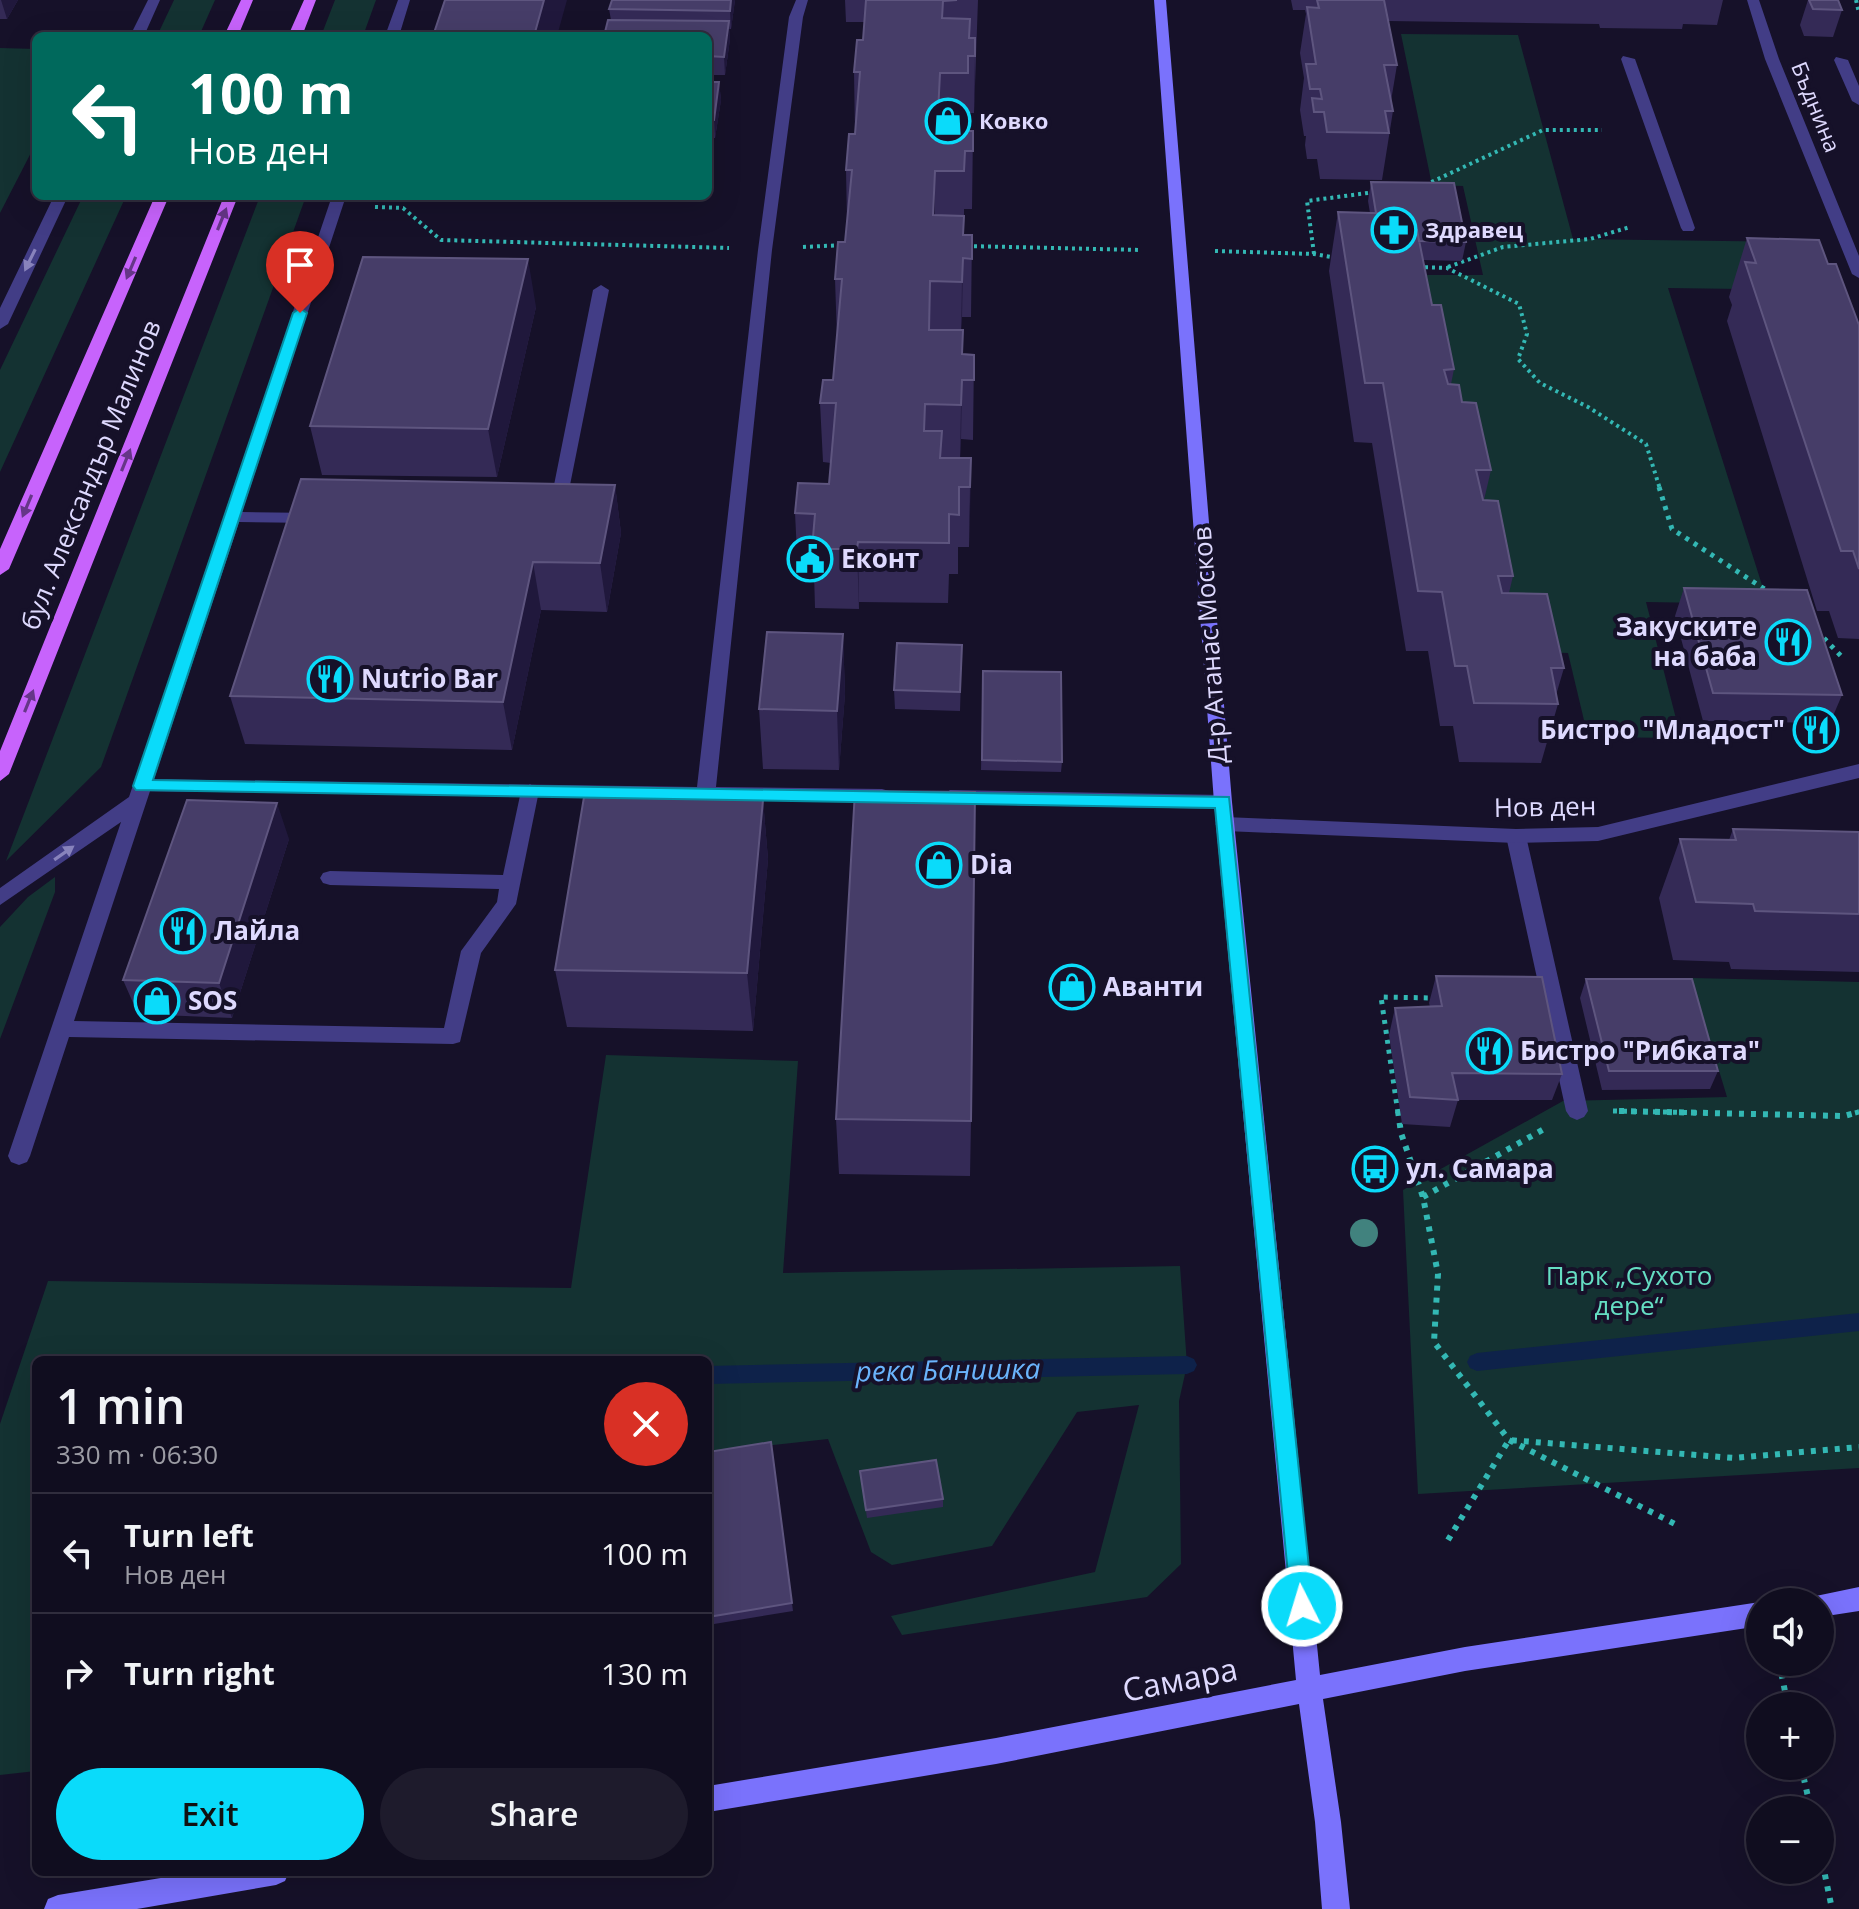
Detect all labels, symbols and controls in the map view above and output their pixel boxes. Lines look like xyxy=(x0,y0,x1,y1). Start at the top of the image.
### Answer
text: 100 m xyxy=(188,54,354,130)
street label: Бъднина xyxy=(1785,57,1849,156)
icon: left xyxy=(56,64,160,168)
shop icon: Ковко xyxy=(924,97,972,145)
place label: Ковко xyxy=(979,105,1048,135)
text: Нов ден xyxy=(188,126,330,175)
pharmacy icon: Здравец xyxy=(1370,206,1418,254)
one-way arrow xyxy=(216,207,229,231)
place label: Здравец xyxy=(1425,214,1523,244)
pin xyxy=(266,231,334,313)
icon: arrive xyxy=(278,243,322,287)
one-way arrow xyxy=(23,248,37,271)
one-way arrow xyxy=(124,256,137,279)
street label: бул. Александър Малинов xyxy=(11,314,169,635)
one-way arrow xyxy=(119,448,132,472)
one-way arrow xyxy=(21,494,34,518)
street label: Д-р Атанас Москов xyxy=(1183,525,1235,765)
public building icon: Еконт xyxy=(786,535,834,583)
place label: Еконт xyxy=(841,540,919,576)
place label: Закуските на баба xyxy=(1616,608,1757,674)
restaurant icon: Закуските на баба xyxy=(1764,618,1812,666)
restaurant icon: Nutrio Bar xyxy=(306,655,354,703)
place label: Nutrio Bar xyxy=(361,660,498,696)
one-way arrow xyxy=(23,689,36,713)
restaurant icon: Бистро "Младост" xyxy=(1792,706,1840,754)
place label: Бистро "Младост" xyxy=(1540,711,1785,747)
street label: Нов ден xyxy=(1493,787,1597,825)
shop icon: Dia xyxy=(915,841,963,889)
one-way arrow xyxy=(53,846,74,861)
place label: Dia xyxy=(970,846,1013,882)
restaurant icon: Лайла xyxy=(159,907,207,955)
place label: Лайла xyxy=(214,912,300,948)
shop icon: Аванти xyxy=(1048,963,1096,1011)
place label: Аванти xyxy=(1103,968,1203,1004)
shop icon: SOS xyxy=(133,977,181,1025)
place label: SOS xyxy=(188,982,237,1018)
restaurant icon: Бистро "Рибката" xyxy=(1465,1027,1513,1075)
place label: Бистро "Рибката" xyxy=(1520,1032,1760,1068)
bus stop icon: ул. Самара xyxy=(1351,1145,1399,1193)
place label: ул. Самара xyxy=(1406,1150,1554,1186)
park label: Парк „Сухото дере“ xyxy=(1546,1257,1712,1323)
water label: река Банишка xyxy=(854,1348,1041,1390)
text: 1 min xyxy=(56,1373,186,1438)
button: close xyxy=(604,1382,688,1466)
text: 330 m · 06:30 xyxy=(56,1436,218,1472)
text: Turn left xyxy=(124,1515,254,1556)
icon: left xyxy=(56,1531,100,1575)
text: 100 m xyxy=(601,1533,688,1574)
text: Нов ден xyxy=(124,1556,227,1592)
position arrow xyxy=(1260,1564,1344,1648)
map controls xyxy=(1746,1588,1834,1884)
button: sound xyxy=(1746,1588,1834,1676)
street label: Самара xyxy=(1118,1646,1241,1711)
icon: right xyxy=(56,1651,100,1695)
text: Turn right xyxy=(124,1653,275,1694)
text: 130 m xyxy=(601,1653,688,1694)
button: + xyxy=(1746,1692,1834,1780)
button: Exit xyxy=(56,1768,364,1860)
button: Share xyxy=(380,1768,688,1860)
button: − xyxy=(1746,1796,1834,1884)

